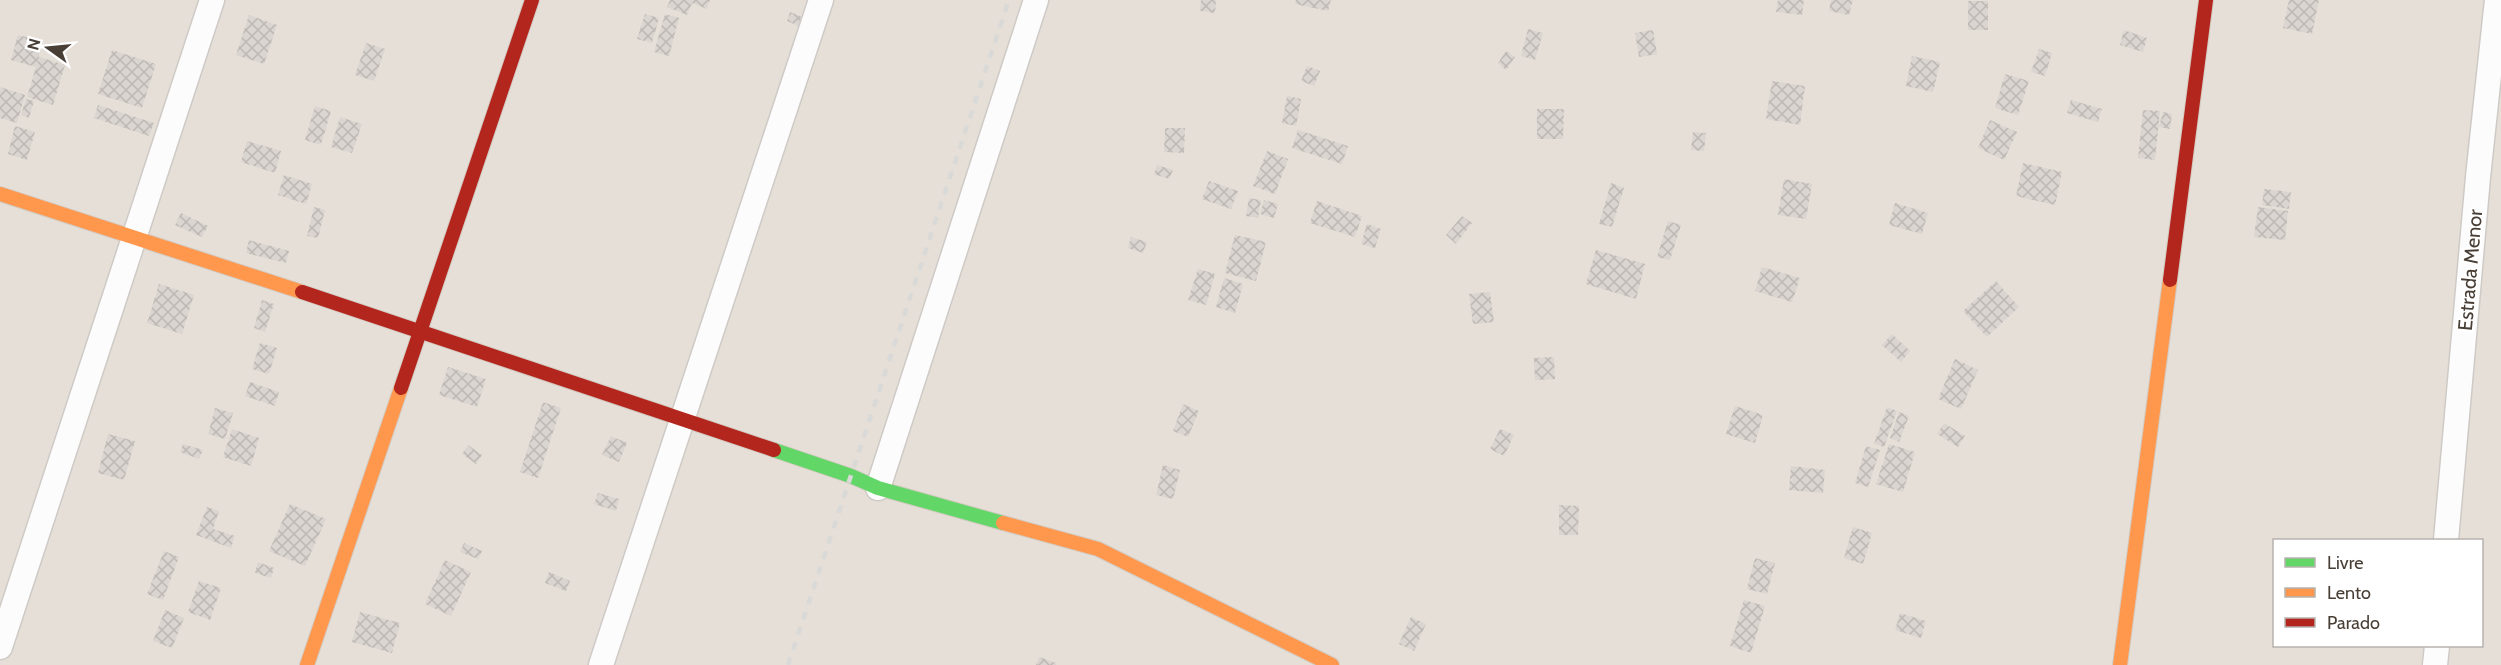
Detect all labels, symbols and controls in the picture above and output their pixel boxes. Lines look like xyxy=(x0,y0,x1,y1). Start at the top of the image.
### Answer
north arrow xyxy=(18,18,78,78)
text: N xyxy=(23,36,45,52)
street label: Estrada Menor xyxy=(2453,208,2487,332)
legend xyxy=(2273,539,2483,647)
text: Livre xyxy=(2327,552,2363,574)
text: Lento xyxy=(2327,582,2371,604)
text: Parado xyxy=(2327,612,2380,634)

